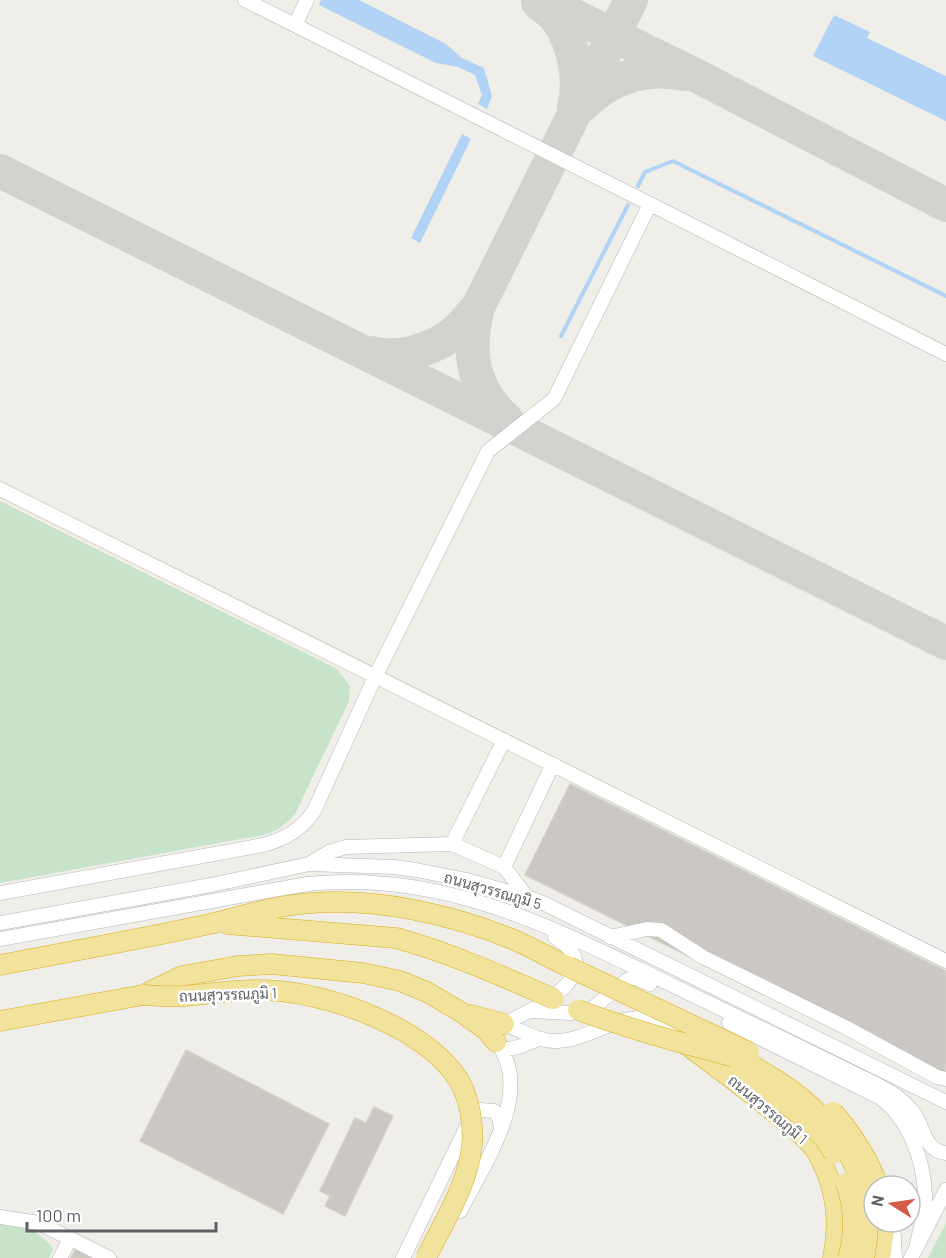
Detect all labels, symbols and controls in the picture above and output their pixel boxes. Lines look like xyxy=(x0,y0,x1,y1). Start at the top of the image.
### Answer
street label: ถนนสุวรรณภูมิ 5 xyxy=(441,868,544,915)
street label: ถนนสุวรรณภูมิ 1 xyxy=(179,983,277,1008)
street label: ถนนสุวรรณภูมิ 1 xyxy=(723,1071,811,1150)
north arrow xyxy=(862,1174,922,1234)
text: N xyxy=(866,1194,887,1208)
scale bar xyxy=(27,1195,216,1233)
text: 100 m xyxy=(36,1204,81,1226)

